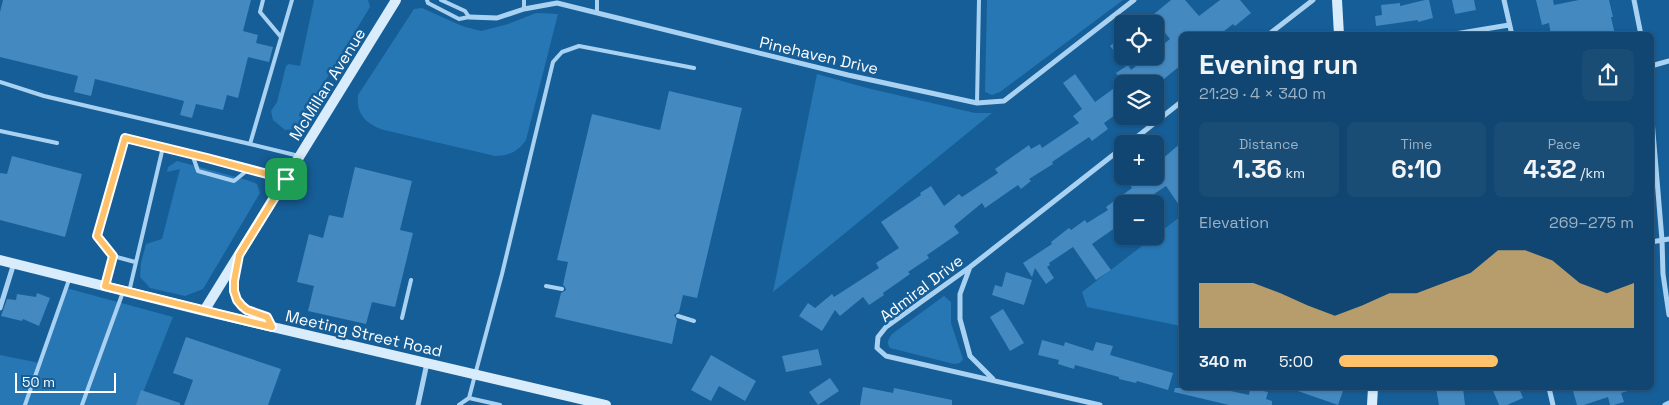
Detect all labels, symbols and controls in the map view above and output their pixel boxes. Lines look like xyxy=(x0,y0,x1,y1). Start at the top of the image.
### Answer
map controls xyxy=(1114,15,1164,245)
button: locate xyxy=(1114,15,1164,65)
street label: McMillan Avenue xyxy=(284,24,370,144)
street label: Pinehaven Drive xyxy=(757,32,880,79)
text: Evening run xyxy=(1199,46,1358,82)
button: share xyxy=(1582,49,1634,101)
button: layers xyxy=(1114,75,1164,125)
text: 21:29 · 4 × 340 m xyxy=(1199,83,1326,104)
button: + xyxy=(1114,135,1164,185)
text: Distance xyxy=(1239,135,1299,153)
text: Time xyxy=(1401,135,1432,153)
text: Pace xyxy=(1548,135,1581,153)
text: 1.36 xyxy=(1233,153,1282,185)
text: 6:10 xyxy=(1391,153,1442,185)
text: 4:32 xyxy=(1523,153,1577,185)
pin xyxy=(265,158,307,200)
text: km xyxy=(1282,164,1305,182)
text: /km xyxy=(1577,164,1605,182)
icon: arrive xyxy=(272,165,300,193)
button: − xyxy=(1114,195,1164,245)
text: Elevation xyxy=(1199,212,1269,233)
text: 269–275 m xyxy=(1549,212,1634,233)
street label: Admiral Drive xyxy=(875,250,967,327)
street label: Meeting Street Road xyxy=(283,305,444,362)
text: 340 m xyxy=(1199,351,1247,372)
text: 5:00 xyxy=(1279,351,1313,372)
scale bar xyxy=(15,370,116,393)
text: 50 m xyxy=(22,373,55,391)

